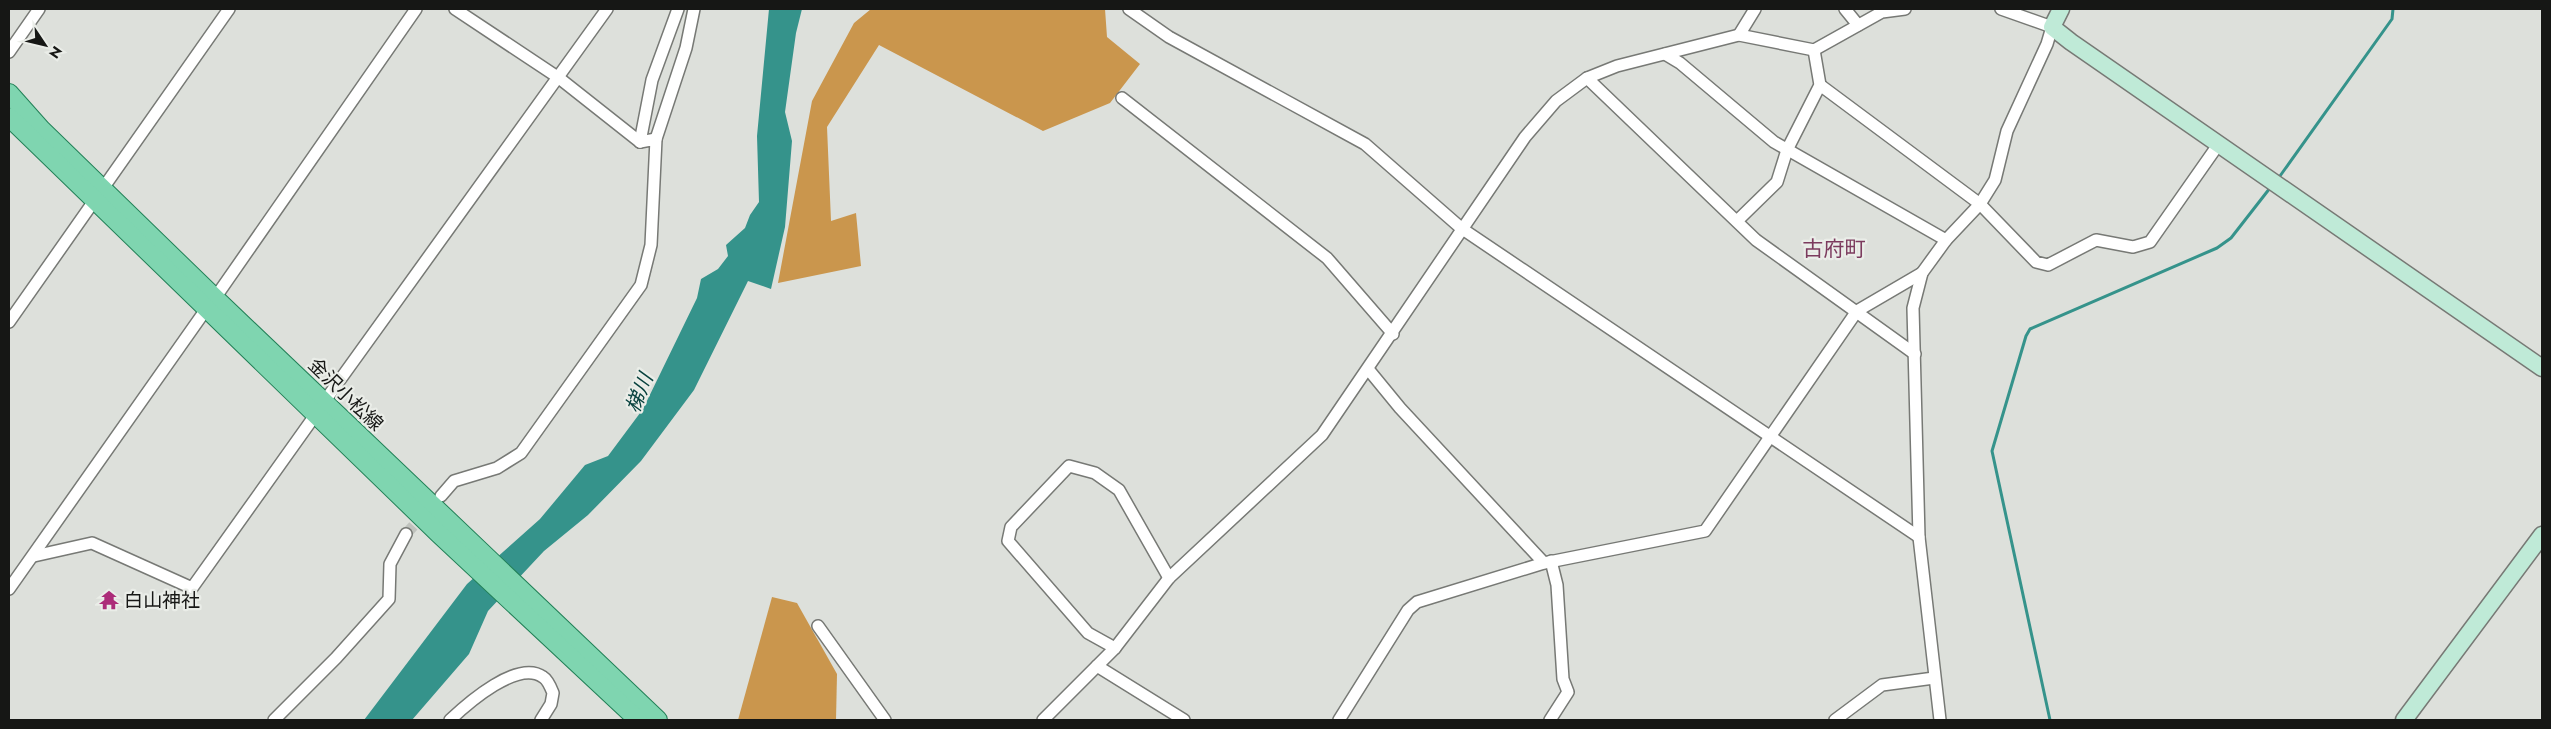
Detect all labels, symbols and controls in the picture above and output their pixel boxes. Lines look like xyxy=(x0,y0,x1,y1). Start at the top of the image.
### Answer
north arrow xyxy=(20,20,70,70)
text: N xyxy=(44,42,67,63)
district label: 古府町 xyxy=(1803,234,1866,264)
street label: 金沢小松線 xyxy=(302,352,389,437)
water label: 梯川 xyxy=(619,367,661,417)
place label: 白山神社 xyxy=(124,587,200,614)
temple icon: 白山神社 xyxy=(98,589,120,611)

